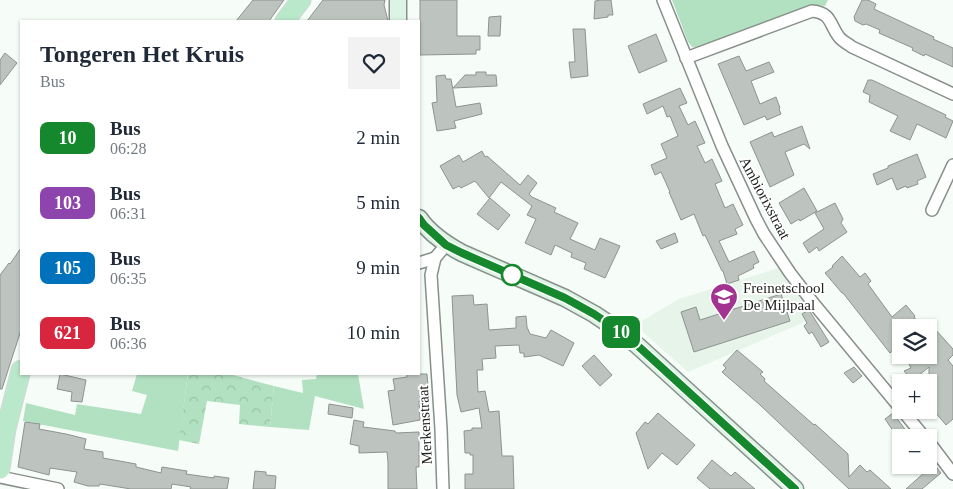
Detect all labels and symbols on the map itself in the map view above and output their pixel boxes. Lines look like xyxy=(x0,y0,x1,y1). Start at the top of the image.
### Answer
street label: Ambiorixstraat xyxy=(737,154,794,243)
unlabelled marker xyxy=(501,264,523,286)
place label: Freinetschool De Mijlpaal xyxy=(743,280,825,313)
school or university icon: Freinetschool De Mijlpaal xyxy=(709,282,739,321)
line badge: 10 xyxy=(598,316,644,348)
street label: Merkenstraat xyxy=(415,384,435,465)

